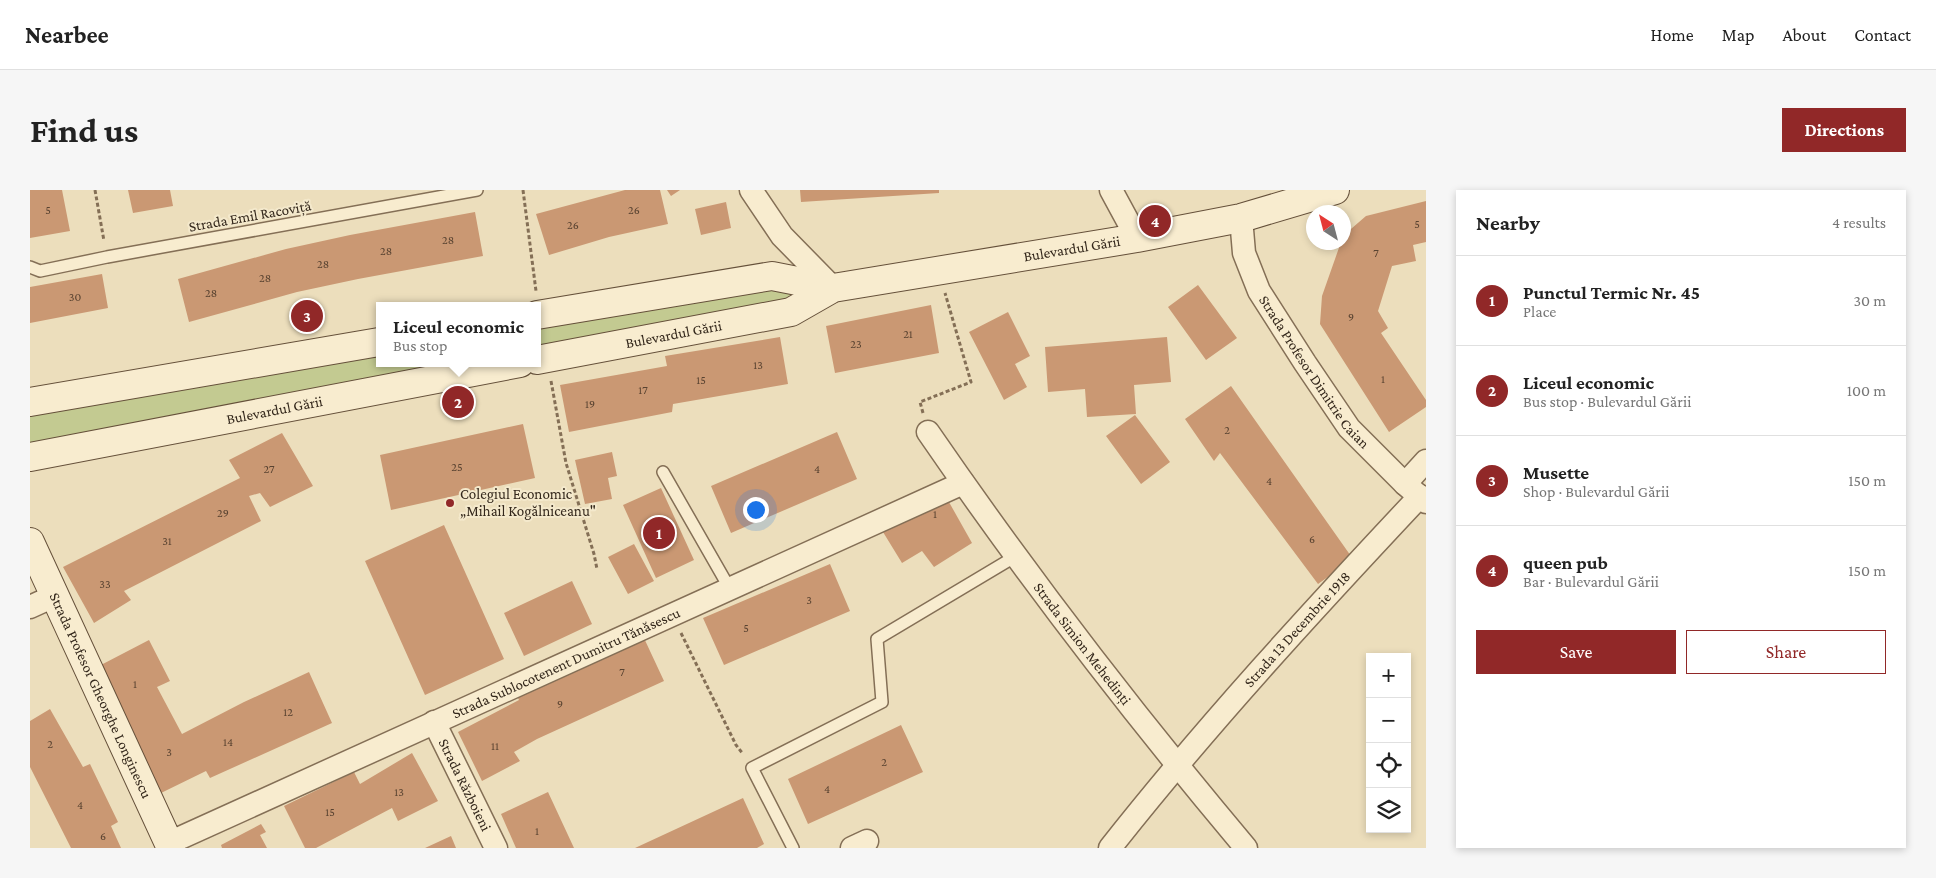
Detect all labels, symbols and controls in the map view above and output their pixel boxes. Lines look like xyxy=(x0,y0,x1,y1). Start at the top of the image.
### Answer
text: Nearbee xyxy=(25,21,109,48)
text: Home xyxy=(1651,25,1694,45)
text: Map xyxy=(1722,25,1754,45)
text: About xyxy=(1782,25,1826,45)
text: Contact xyxy=(1854,25,1911,45)
button: Directions xyxy=(1782,108,1906,152)
text: Find us xyxy=(30,111,138,150)
street label: Strada Emil Racoviță xyxy=(188,197,313,237)
pin: 4 xyxy=(1139,202,1171,240)
house number: 5 xyxy=(45,203,51,217)
house number: 26 xyxy=(628,203,640,217)
north arrow xyxy=(1306,205,1351,250)
text: Nearby xyxy=(1476,211,1540,235)
text: 4 results xyxy=(1832,214,1886,231)
house number: 5 xyxy=(1414,217,1420,231)
house number: 26 xyxy=(567,218,579,232)
house number: 28 xyxy=(442,233,454,247)
street label: Bulevardul Gării xyxy=(1022,233,1122,265)
house number: 28 xyxy=(380,244,392,258)
house number: 7 xyxy=(1373,246,1379,260)
house number: 28 xyxy=(317,257,329,271)
house number: 28 xyxy=(259,271,271,285)
text: Punctul Termic Nr. 45 xyxy=(1523,282,1700,303)
house number: 28 xyxy=(205,286,217,300)
house number: 30 xyxy=(69,290,81,304)
street label: Strada Profesor Dimitrie Caian xyxy=(1256,292,1373,452)
text: 1 xyxy=(1489,292,1495,309)
text: 30 m xyxy=(1854,292,1886,309)
pin: 3 xyxy=(291,297,323,335)
popup xyxy=(376,302,541,367)
text: Place xyxy=(1523,303,1556,320)
house number: 9 xyxy=(1348,310,1354,324)
text: Liceul economic xyxy=(393,316,524,337)
street label: Bulevardul Gării xyxy=(624,317,723,351)
house number: 21 xyxy=(903,327,913,341)
text: Bus stop xyxy=(393,337,447,354)
house number: 23 xyxy=(850,337,862,351)
house number: 13 xyxy=(753,358,763,372)
house number: 1 xyxy=(1381,372,1385,386)
text: Liceul economic xyxy=(1523,372,1654,393)
house number: 15 xyxy=(696,373,706,387)
text: 2 xyxy=(1488,382,1496,399)
text: 100 m xyxy=(1847,382,1886,399)
pin: 2 xyxy=(442,383,474,421)
house number: 17 xyxy=(638,383,648,397)
street label: Bulevardul Gării xyxy=(225,393,324,427)
text: Bus stop · Bulevardul Gării xyxy=(1523,393,1691,410)
house number: 19 xyxy=(585,397,595,411)
house number: 2 xyxy=(1224,423,1230,437)
house number: 25 xyxy=(451,460,463,474)
house number: 27 xyxy=(263,462,275,476)
house number: 4 xyxy=(814,462,820,476)
text: Musette xyxy=(1523,462,1589,483)
text: 3 xyxy=(1488,472,1496,489)
text: 150 m xyxy=(1848,472,1886,489)
house number: 4 xyxy=(1266,474,1272,488)
text: Shop · Bulevardul Gării xyxy=(1523,483,1669,500)
place label: Colegiul Economic „Mihail Kogălniceanu" xyxy=(460,486,596,520)
marker: Colegiul Economic „Mihail Kogălniceanu" xyxy=(444,497,456,509)
your location xyxy=(743,497,769,523)
house number: 29 xyxy=(217,506,229,520)
house number: 1 xyxy=(933,507,937,521)
pin: 1 xyxy=(643,514,675,552)
house number: 6 xyxy=(1309,532,1315,546)
house number: 31 xyxy=(162,534,172,548)
text: queen pub xyxy=(1523,552,1608,573)
text: 4 xyxy=(1488,562,1496,579)
text: 150 m xyxy=(1848,562,1886,579)
street label: Strada 13 Decembrie 1918 xyxy=(1241,568,1353,690)
text: Bar · Bulevardul Gării xyxy=(1523,573,1659,590)
house number: 33 xyxy=(99,577,111,591)
street label: Strada Simion Mehedinți xyxy=(1031,580,1134,708)
street label: Strada Profesor Gheorghe Longinescu xyxy=(46,590,155,801)
house number: 3 xyxy=(806,593,812,607)
street label: Strada Sublocotenent Dumitru Tănăsescu xyxy=(450,604,683,722)
house number: 5 xyxy=(743,621,749,635)
button: Save xyxy=(1476,630,1676,674)
button: Share xyxy=(1686,630,1886,674)
map controls xyxy=(1366,653,1411,833)
button: + xyxy=(1366,653,1411,698)
house number: 7 xyxy=(619,665,625,679)
house number: 1 xyxy=(133,677,137,691)
house number: 9 xyxy=(557,697,563,711)
button: − xyxy=(1366,698,1411,743)
house number: 12 xyxy=(283,705,293,719)
house number: 14 xyxy=(223,735,233,749)
street label: Strada Războieni xyxy=(435,736,494,834)
house number: 2 xyxy=(47,737,53,751)
house number: 11 xyxy=(491,739,499,753)
button: locate xyxy=(1366,743,1411,788)
house number: 3 xyxy=(166,745,172,759)
house number: 2 xyxy=(881,755,887,769)
house number: 4 xyxy=(824,782,830,796)
house number: 13 xyxy=(394,785,404,799)
button: layers xyxy=(1366,788,1411,833)
house number: 4 xyxy=(77,798,83,812)
house number: 15 xyxy=(325,805,335,819)
house number: 1 xyxy=(535,824,539,838)
house number: 6 xyxy=(100,829,106,843)

